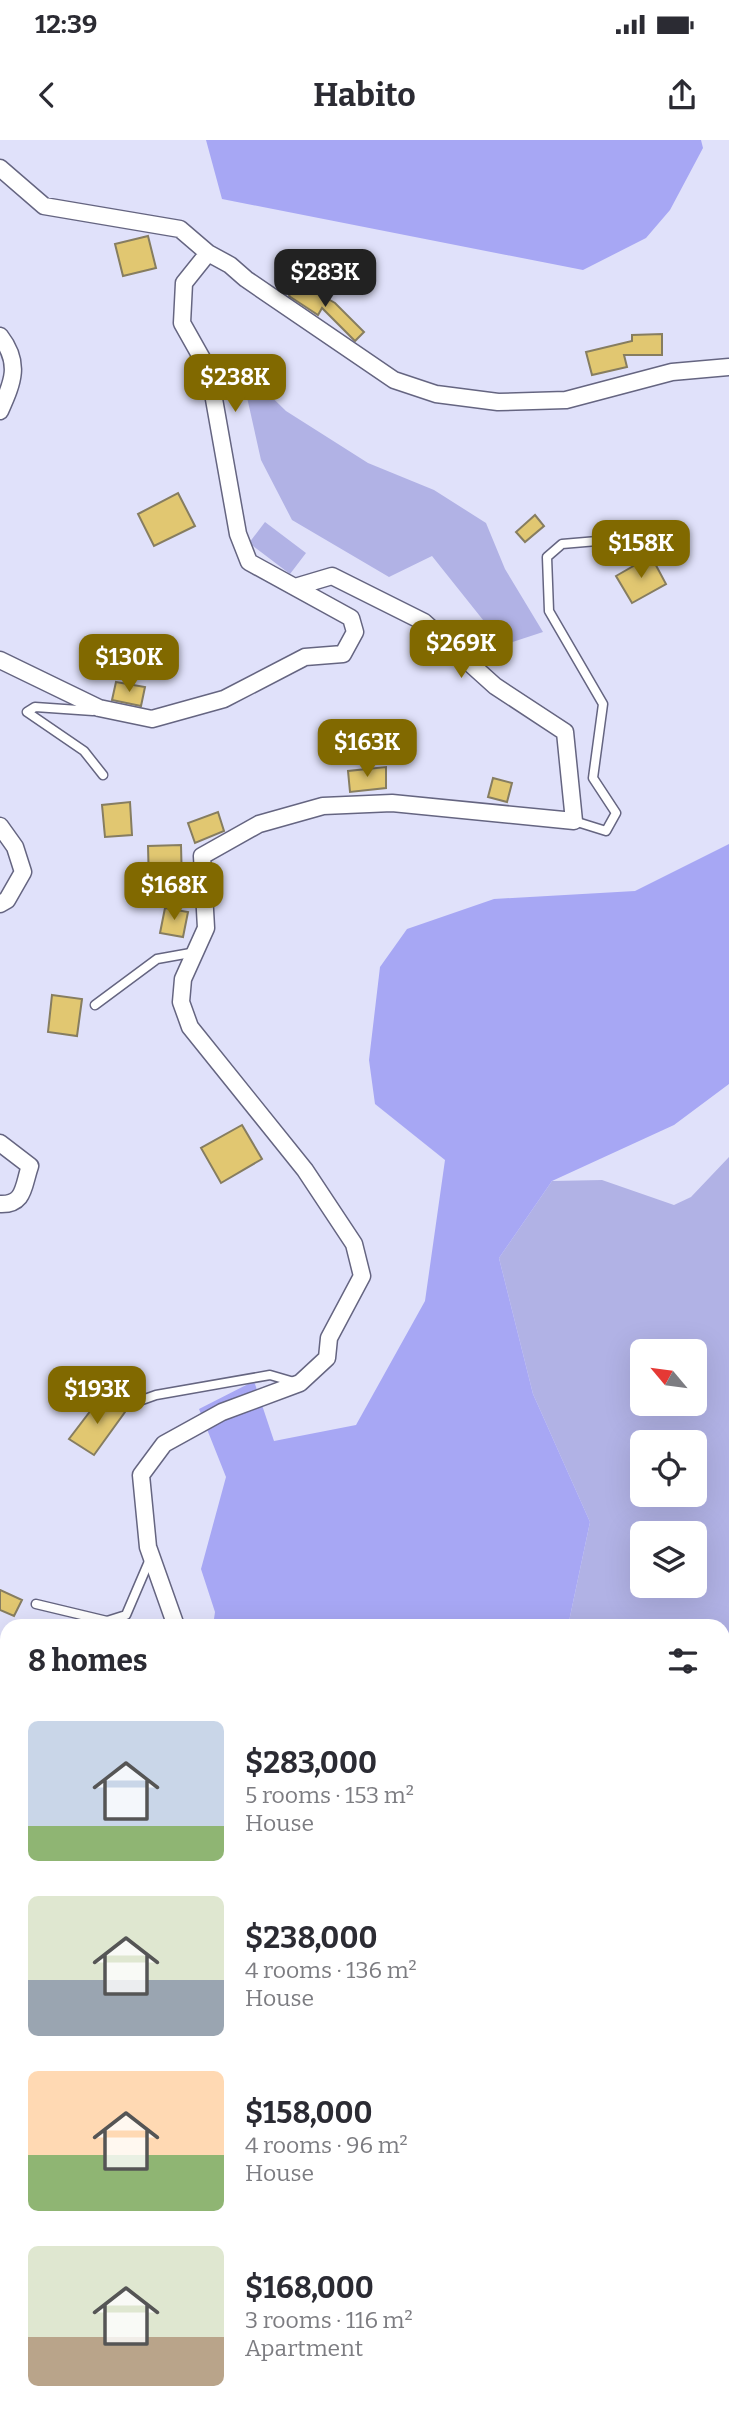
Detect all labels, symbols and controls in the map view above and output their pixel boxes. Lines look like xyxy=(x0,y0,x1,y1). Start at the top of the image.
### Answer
text: 12:39 xyxy=(35,9,97,40)
icon: back xyxy=(28,76,66,114)
text: Habito xyxy=(313,76,416,114)
icon: share xyxy=(663,76,701,114)
pin: $283K xyxy=(276,250,374,309)
text: $283K xyxy=(290,258,360,286)
pin: $238K xyxy=(186,355,284,414)
text: $238K xyxy=(200,363,270,391)
pin: $158K xyxy=(592,520,690,580)
text: $158K xyxy=(608,529,674,557)
pin: $269K xyxy=(412,620,510,680)
text: $269K xyxy=(426,629,496,657)
pin: $130K xyxy=(80,634,178,694)
text: $130K xyxy=(95,643,163,671)
pin: $163K xyxy=(318,720,416,779)
text: $163K xyxy=(334,728,400,756)
pin: $168K xyxy=(125,862,223,922)
text: $168K xyxy=(140,871,208,899)
north arrow xyxy=(630,1339,707,1416)
map controls xyxy=(630,1339,707,1598)
pin: $193K xyxy=(48,1366,146,1426)
text: $193K xyxy=(64,1375,130,1403)
button: locate xyxy=(630,1430,707,1507)
button: layers xyxy=(630,1521,707,1598)
icon: filters xyxy=(664,1642,702,1680)
text: 8 homes xyxy=(28,1643,148,1679)
text: $283,000 xyxy=(245,1745,377,1781)
icon: home xyxy=(84,1749,168,1833)
text: 5 rooms · 153 m² xyxy=(245,1781,414,1809)
text: House xyxy=(245,1809,314,1837)
text: $238,000 xyxy=(245,1920,378,1956)
icon: home xyxy=(84,1924,168,2008)
text: 4 rooms · 136 m² xyxy=(245,1956,417,1984)
text: House xyxy=(245,1984,314,2012)
text: $158,000 xyxy=(245,2095,373,2131)
icon: home xyxy=(84,2099,168,2183)
text: 4 rooms · 96 m² xyxy=(245,2131,408,2159)
text: House xyxy=(245,2159,314,2187)
text: $168,000 xyxy=(245,2270,374,2306)
icon: home xyxy=(84,2274,168,2358)
text: 3 rooms · 116 m² xyxy=(245,2306,413,2334)
text: Apartment xyxy=(245,2334,363,2362)

